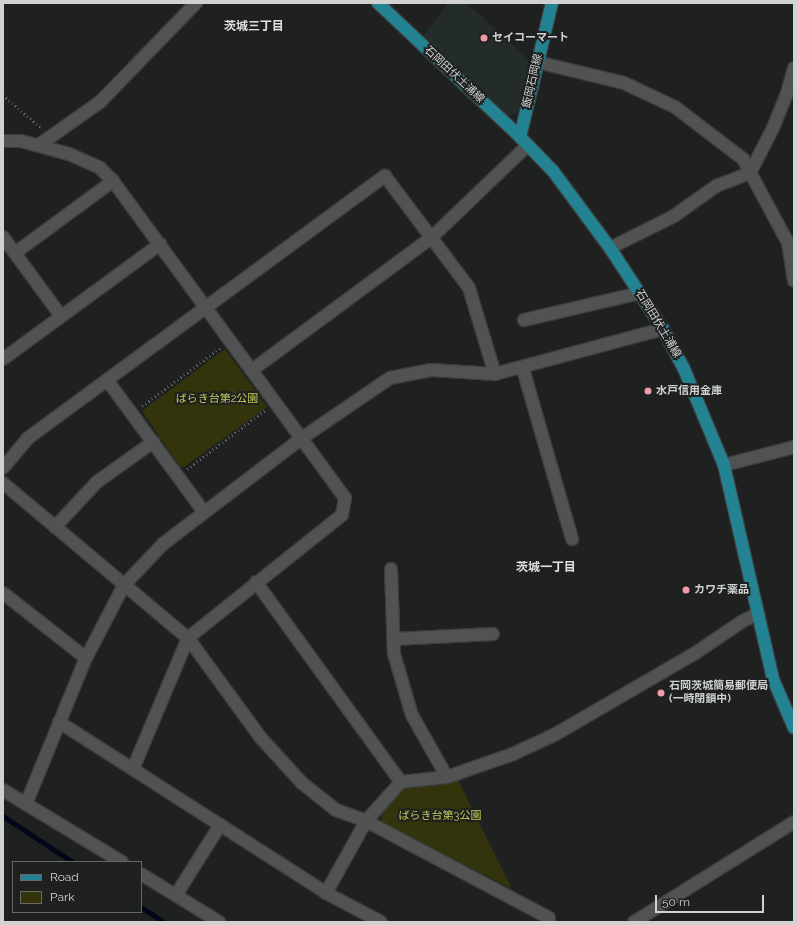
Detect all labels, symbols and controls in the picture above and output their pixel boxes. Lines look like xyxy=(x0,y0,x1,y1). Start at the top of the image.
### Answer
district label: 茨城三丁目 xyxy=(224,20,284,34)
place label: セイコーマート xyxy=(492,31,569,45)
marker: セイコーマート xyxy=(479,33,489,43)
street label: 石岡田伏土浦線 xyxy=(421,44,487,106)
street label: 飯岡石岡線 xyxy=(520,53,546,109)
street label: 石岡田伏土浦線 xyxy=(633,288,683,360)
place label: 水戸信用金庫 xyxy=(656,384,722,398)
marker: 水戸信用金庫 xyxy=(643,386,653,396)
park label: ばらき台第2公園 xyxy=(176,392,258,406)
district label: 茨城一丁目 xyxy=(516,561,576,575)
place label: カワチ薬品 xyxy=(694,583,749,597)
marker: カワチ薬品 xyxy=(681,585,691,595)
place label: 石岡茨城簡易郵便局 (一時閉鎖中) xyxy=(669,680,768,706)
marker: 石岡茨城簡易郵便局 (一時閉鎖中) xyxy=(656,688,666,698)
park label: ばらき台第3公園 xyxy=(399,809,481,823)
legend xyxy=(12,861,142,913)
text: Road xyxy=(50,870,79,884)
scale bar xyxy=(657,887,766,913)
text: Park xyxy=(50,890,75,904)
text: 50 m xyxy=(662,895,690,909)

